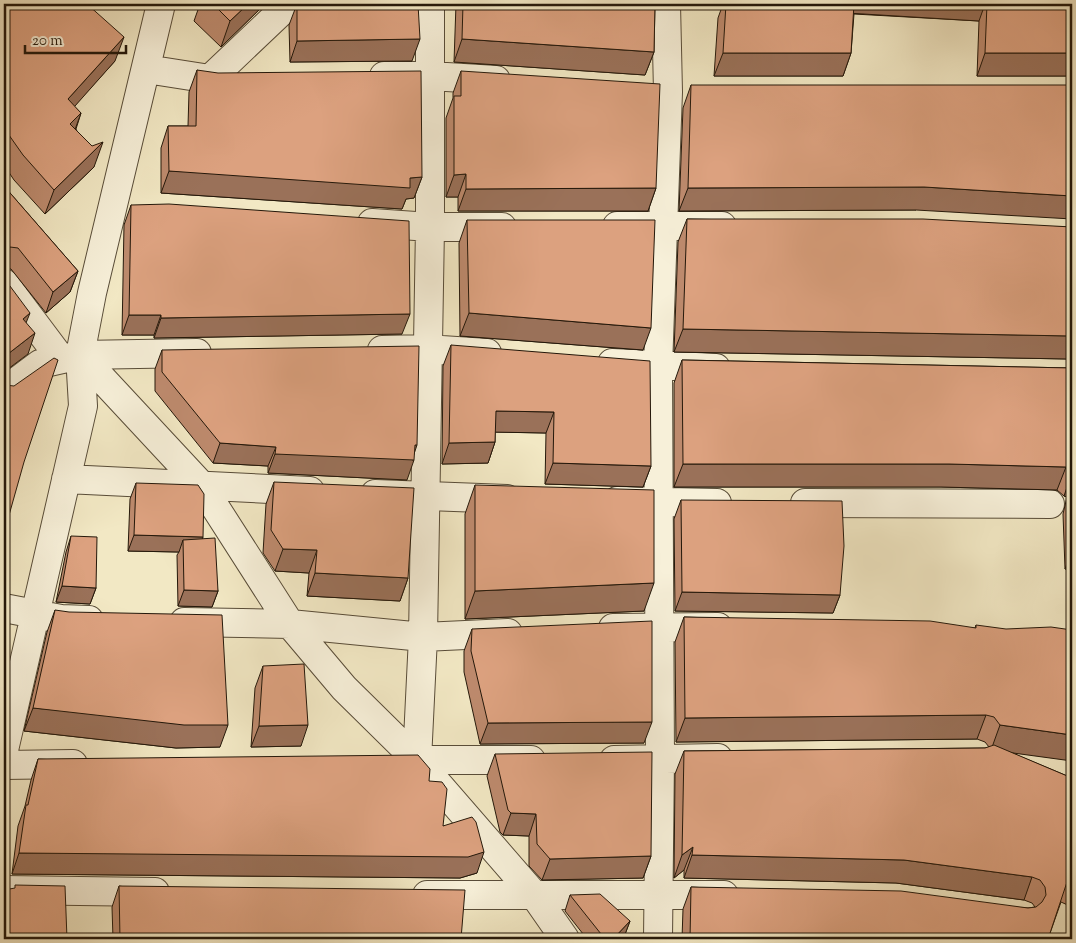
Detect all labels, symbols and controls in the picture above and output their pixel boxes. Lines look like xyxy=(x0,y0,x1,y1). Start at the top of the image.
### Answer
scale bar xyxy=(25,22,126,54)
text: 20 m xyxy=(32,31,63,52)

